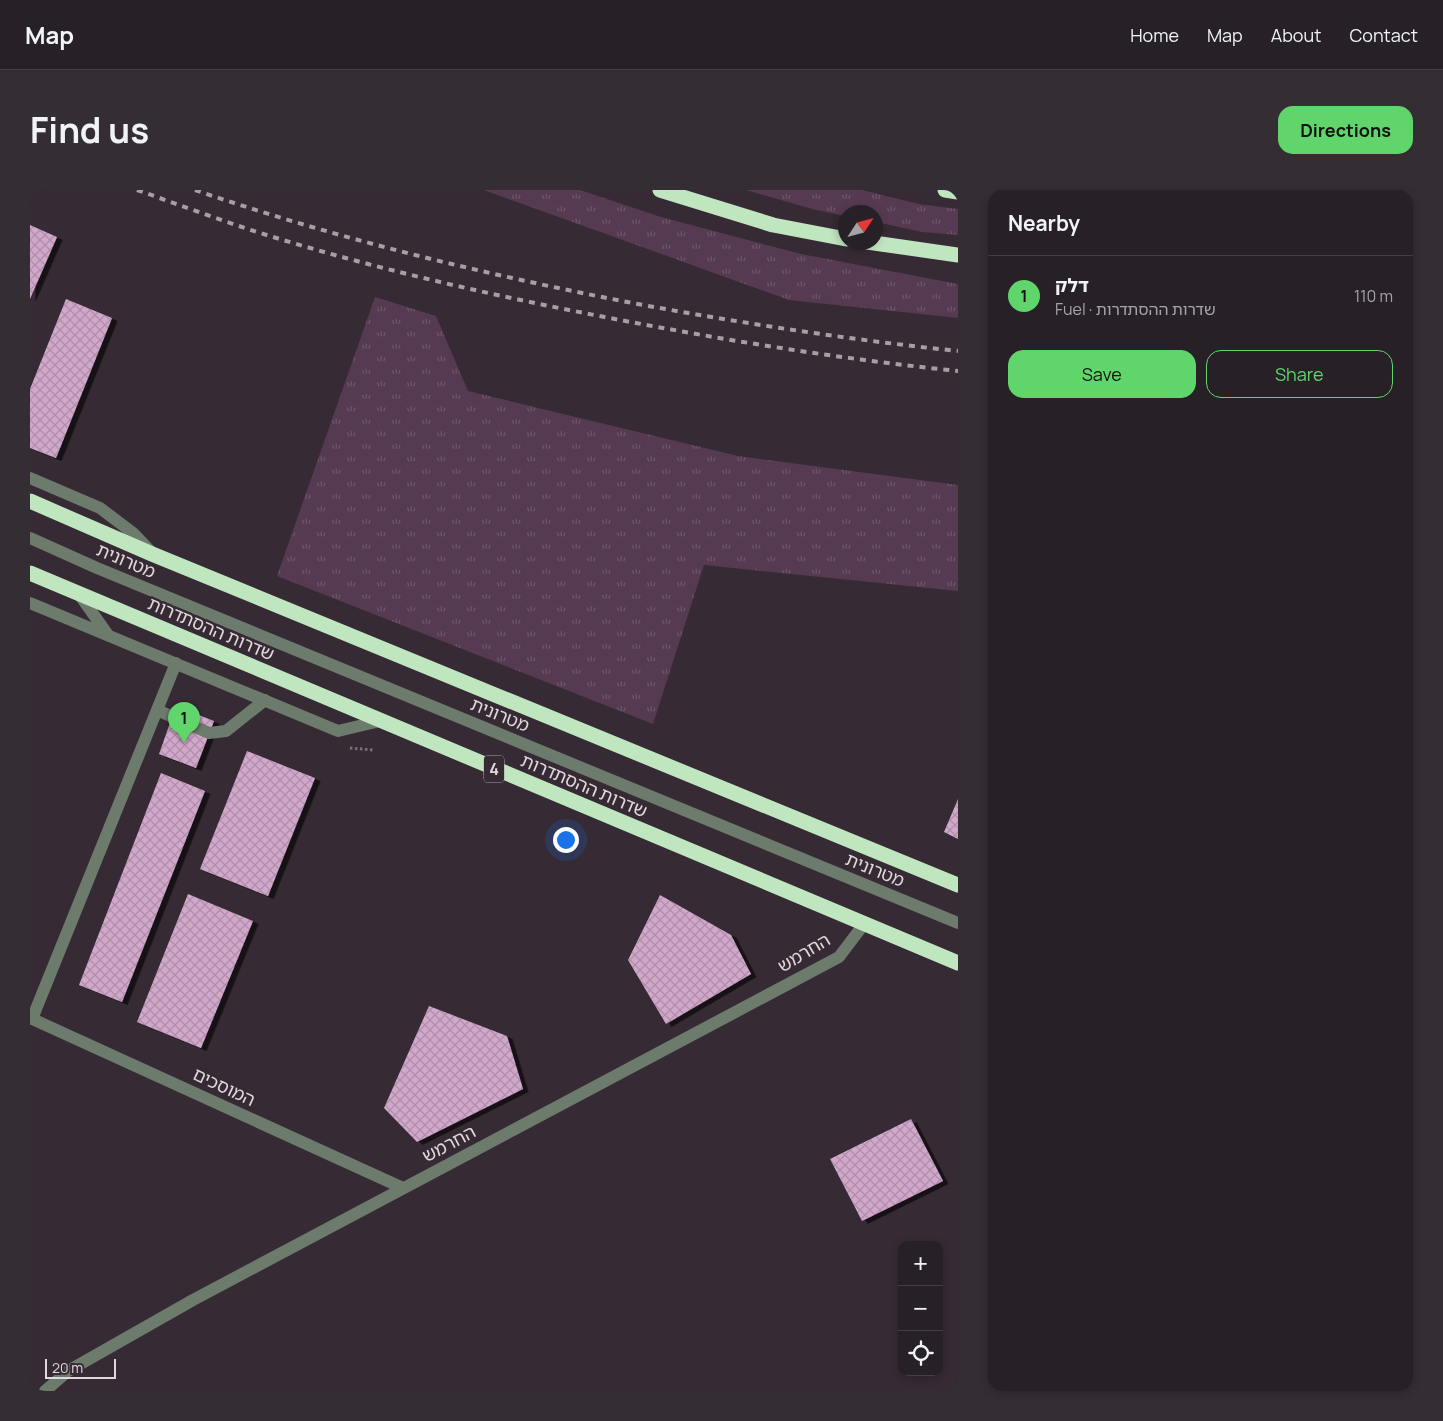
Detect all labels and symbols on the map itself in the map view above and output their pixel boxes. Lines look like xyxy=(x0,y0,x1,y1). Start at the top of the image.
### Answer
north arrow xyxy=(838,205,883,250)
street label: מטרונית xyxy=(93,537,160,583)
street label: שדרות ההסתדרות xyxy=(145,591,278,665)
street label: מטרונית xyxy=(467,691,534,737)
pin: 1 xyxy=(168,702,200,743)
street label: שדרות ההסתדרות xyxy=(518,748,651,822)
road number: 4 xyxy=(484,756,504,782)
your location xyxy=(553,827,579,853)
street label: מטרונית xyxy=(842,846,909,892)
street label: החרמש xyxy=(773,927,834,977)
street label: המוסכים xyxy=(189,1061,260,1111)
street label: החרמש xyxy=(418,1119,480,1167)
scale bar xyxy=(45,1356,116,1379)

